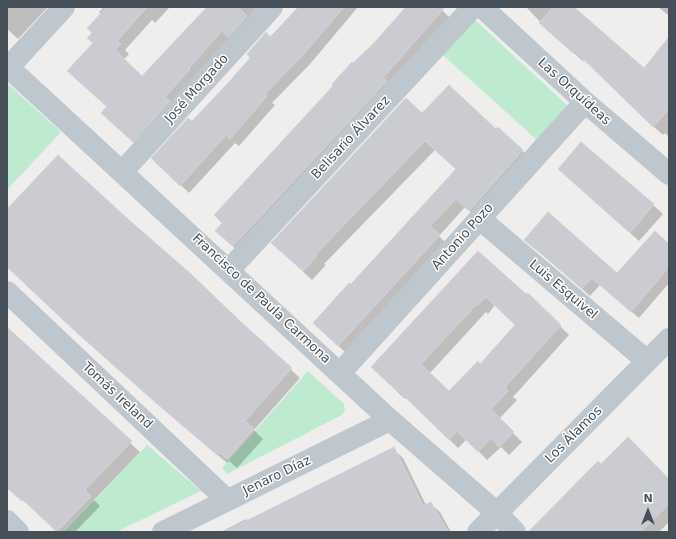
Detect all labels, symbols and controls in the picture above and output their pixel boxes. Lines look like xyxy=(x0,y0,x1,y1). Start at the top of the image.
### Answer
street label: José Morgado xyxy=(162,51,232,127)
street label: Las Orquídeas xyxy=(534,55,614,129)
street label: Belisario Álvarez xyxy=(308,93,394,183)
street label: Antonio Pozo xyxy=(429,200,497,274)
street label: Francisco de Paula Carmona xyxy=(189,231,333,367)
street label: Luis Esquivel xyxy=(526,257,600,323)
street label: Tomás Ireland xyxy=(79,360,155,432)
street label: Los Álamos xyxy=(542,403,606,467)
street label: Jenaro Díaz xyxy=(241,453,313,499)
north arrow xyxy=(628,491,668,531)
text: N xyxy=(643,492,653,505)

